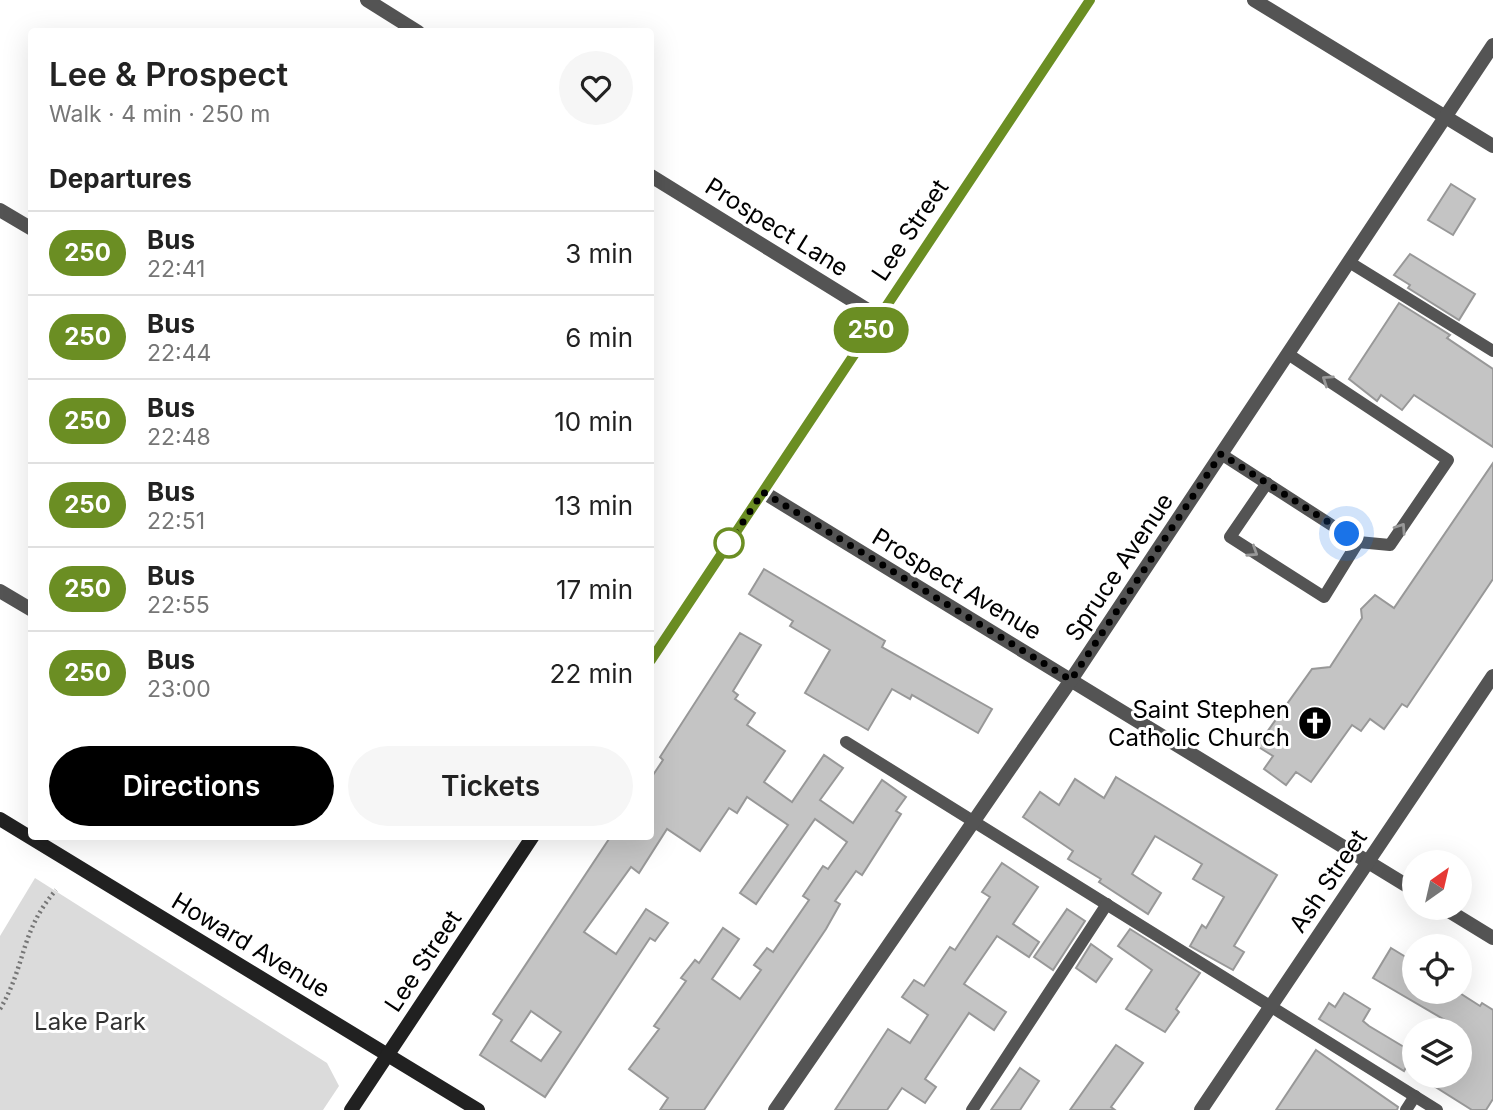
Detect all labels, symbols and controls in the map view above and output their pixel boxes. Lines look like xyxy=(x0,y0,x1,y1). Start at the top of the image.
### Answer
button: heart xyxy=(559,51,633,125)
text: Lee & Prospect xyxy=(49,54,288,94)
text: Walk · 4 min · 250 m xyxy=(49,100,271,128)
text: Departures xyxy=(49,163,192,194)
street label: Prospect Lane xyxy=(700,171,854,283)
street label: Lee Street xyxy=(866,174,955,286)
text: Bus xyxy=(147,224,195,255)
text: 250 xyxy=(64,238,111,267)
text: 3 min xyxy=(565,238,633,269)
text: 22:41 xyxy=(147,255,205,283)
line badge: 250 xyxy=(831,307,911,353)
text: Bus xyxy=(147,308,195,339)
text: 250 xyxy=(848,315,894,344)
text: 250 xyxy=(64,322,111,351)
text: 6 min xyxy=(565,322,633,353)
text: 22:44 xyxy=(147,339,211,367)
one-way arrow xyxy=(1322,375,1335,388)
text: Bus xyxy=(147,392,195,423)
text: 250 xyxy=(64,406,111,435)
text: 10 min xyxy=(554,406,633,437)
text: 22:48 xyxy=(147,423,211,451)
text: Bus xyxy=(147,476,195,507)
street label: Spruce Avenue xyxy=(1059,488,1179,646)
text: 250 xyxy=(64,490,111,519)
text: 13 min xyxy=(555,490,633,521)
text: 22:51 xyxy=(147,507,205,535)
your location xyxy=(1329,516,1364,551)
street label: Prospect Avenue xyxy=(867,522,1047,646)
one-way arrow xyxy=(1393,523,1406,536)
unlabelled marker xyxy=(714,528,744,558)
one-way arrow xyxy=(1246,543,1259,556)
text: Bus xyxy=(147,560,195,591)
text: 250 xyxy=(64,574,111,603)
text: 17 min xyxy=(556,574,633,605)
text: 22:55 xyxy=(147,591,210,619)
text: Bus xyxy=(147,644,195,675)
text: 250 xyxy=(64,658,111,687)
text: 22 min xyxy=(550,658,633,689)
text: 23:00 xyxy=(147,675,211,703)
place label: Saint Stephen Catholic Church xyxy=(1108,695,1290,752)
church icon: Saint Stephen Catholic Church xyxy=(1296,704,1334,742)
button: Directions xyxy=(49,746,334,826)
button: Tickets xyxy=(348,746,633,826)
street label: Ash Street xyxy=(1283,824,1373,938)
north arrow xyxy=(1402,850,1472,920)
map controls xyxy=(1402,850,1472,1088)
street label: Howard Avenue xyxy=(167,886,335,1004)
street label: Lee Street xyxy=(379,905,468,1017)
button: locate xyxy=(1402,934,1472,1004)
park label: Lake Park xyxy=(34,1007,146,1036)
button: layers xyxy=(1402,1018,1472,1088)

